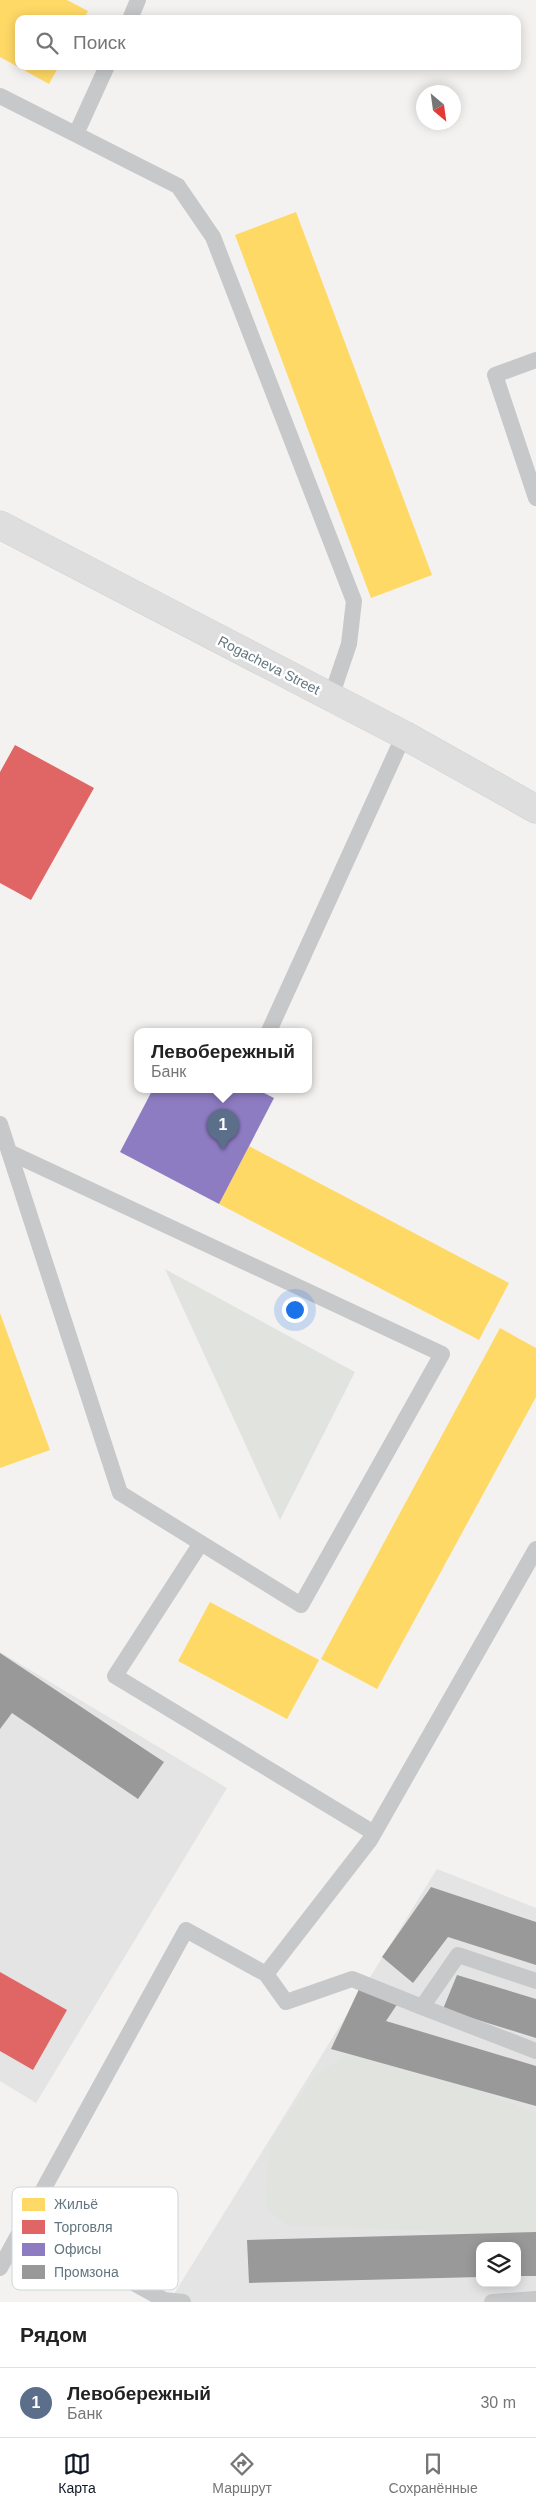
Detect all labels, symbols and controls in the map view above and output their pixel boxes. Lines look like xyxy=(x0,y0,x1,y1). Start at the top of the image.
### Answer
search box xyxy=(15,15,521,70)
icon: search xyxy=(33,29,61,57)
text: Поиск xyxy=(73,32,126,53)
north arrow xyxy=(416,85,461,130)
street label: Rogacheva Street xyxy=(215,632,323,698)
popup xyxy=(134,1028,312,1093)
text: Левобережный xyxy=(151,1041,295,1062)
text: Банк xyxy=(151,1063,186,1080)
pin: 1 xyxy=(207,1109,239,1150)
your location xyxy=(282,1297,308,1323)
legend xyxy=(12,2187,178,2290)
text: Жильё xyxy=(54,2196,98,2212)
text: Торговля xyxy=(54,2219,112,2235)
text: Офисы xyxy=(54,2241,101,2257)
map controls xyxy=(476,2242,521,2287)
button: layers xyxy=(476,2242,521,2287)
text: Промзона xyxy=(54,2264,119,2280)
text: Рядом xyxy=(20,2323,87,2346)
text: Левобережный xyxy=(67,2383,211,2404)
text: 1 xyxy=(32,2394,40,2411)
text: 30 m xyxy=(480,2394,516,2411)
text: Банк xyxy=(67,2405,102,2422)
tab: Карта xyxy=(58,2450,96,2496)
tab: Маршрут xyxy=(212,2450,272,2496)
tab: Сохранённые xyxy=(389,2450,478,2496)

